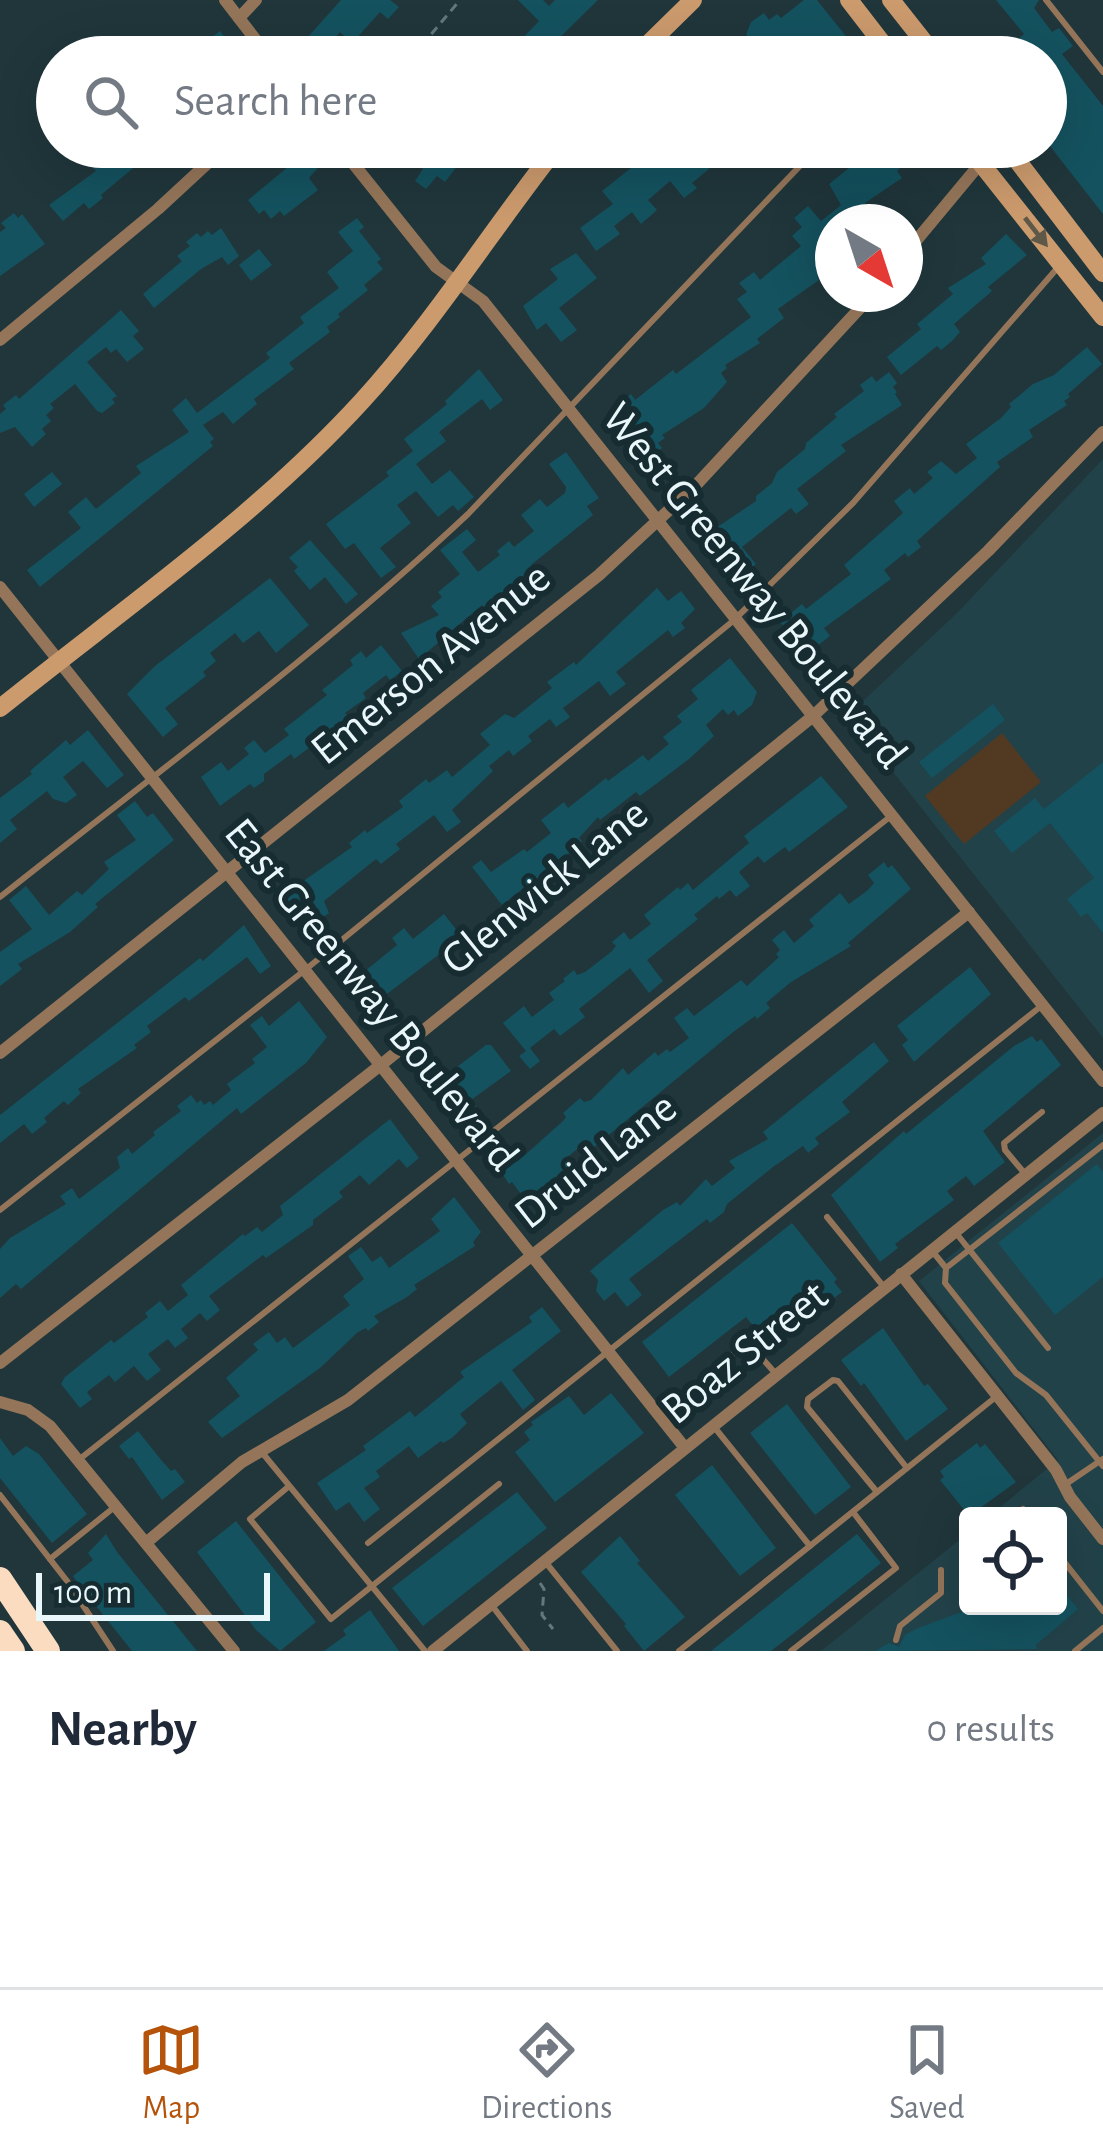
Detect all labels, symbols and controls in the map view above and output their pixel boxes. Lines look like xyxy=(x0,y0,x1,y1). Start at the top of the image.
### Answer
search box xyxy=(36,36,1067,168)
icon: search xyxy=(78,69,144,135)
text: Search here xyxy=(174,79,377,124)
north arrow xyxy=(815,204,923,312)
one-way arrow xyxy=(1023,216,1048,247)
street label: West Greenway Boulevard xyxy=(593,395,915,777)
street label: Emerson Avenue xyxy=(303,554,559,774)
street label: Glenwick Lane xyxy=(434,791,656,983)
street label: East Greenway Boulevard xyxy=(216,811,526,1179)
street label: Druid Lane xyxy=(507,1084,685,1238)
street label: Boaz Street xyxy=(654,1273,836,1433)
map controls xyxy=(959,1507,1067,1615)
button: locate xyxy=(959,1507,1067,1615)
scale bar xyxy=(36,1567,270,1620)
text: 100 m xyxy=(54,1577,132,1610)
text: Nearby xyxy=(48,1704,197,1755)
text: 0 results xyxy=(927,1710,1055,1749)
tab: Map xyxy=(138,2017,204,2129)
tab: Directions xyxy=(481,2017,612,2129)
tab: Saved xyxy=(889,2017,965,2129)

